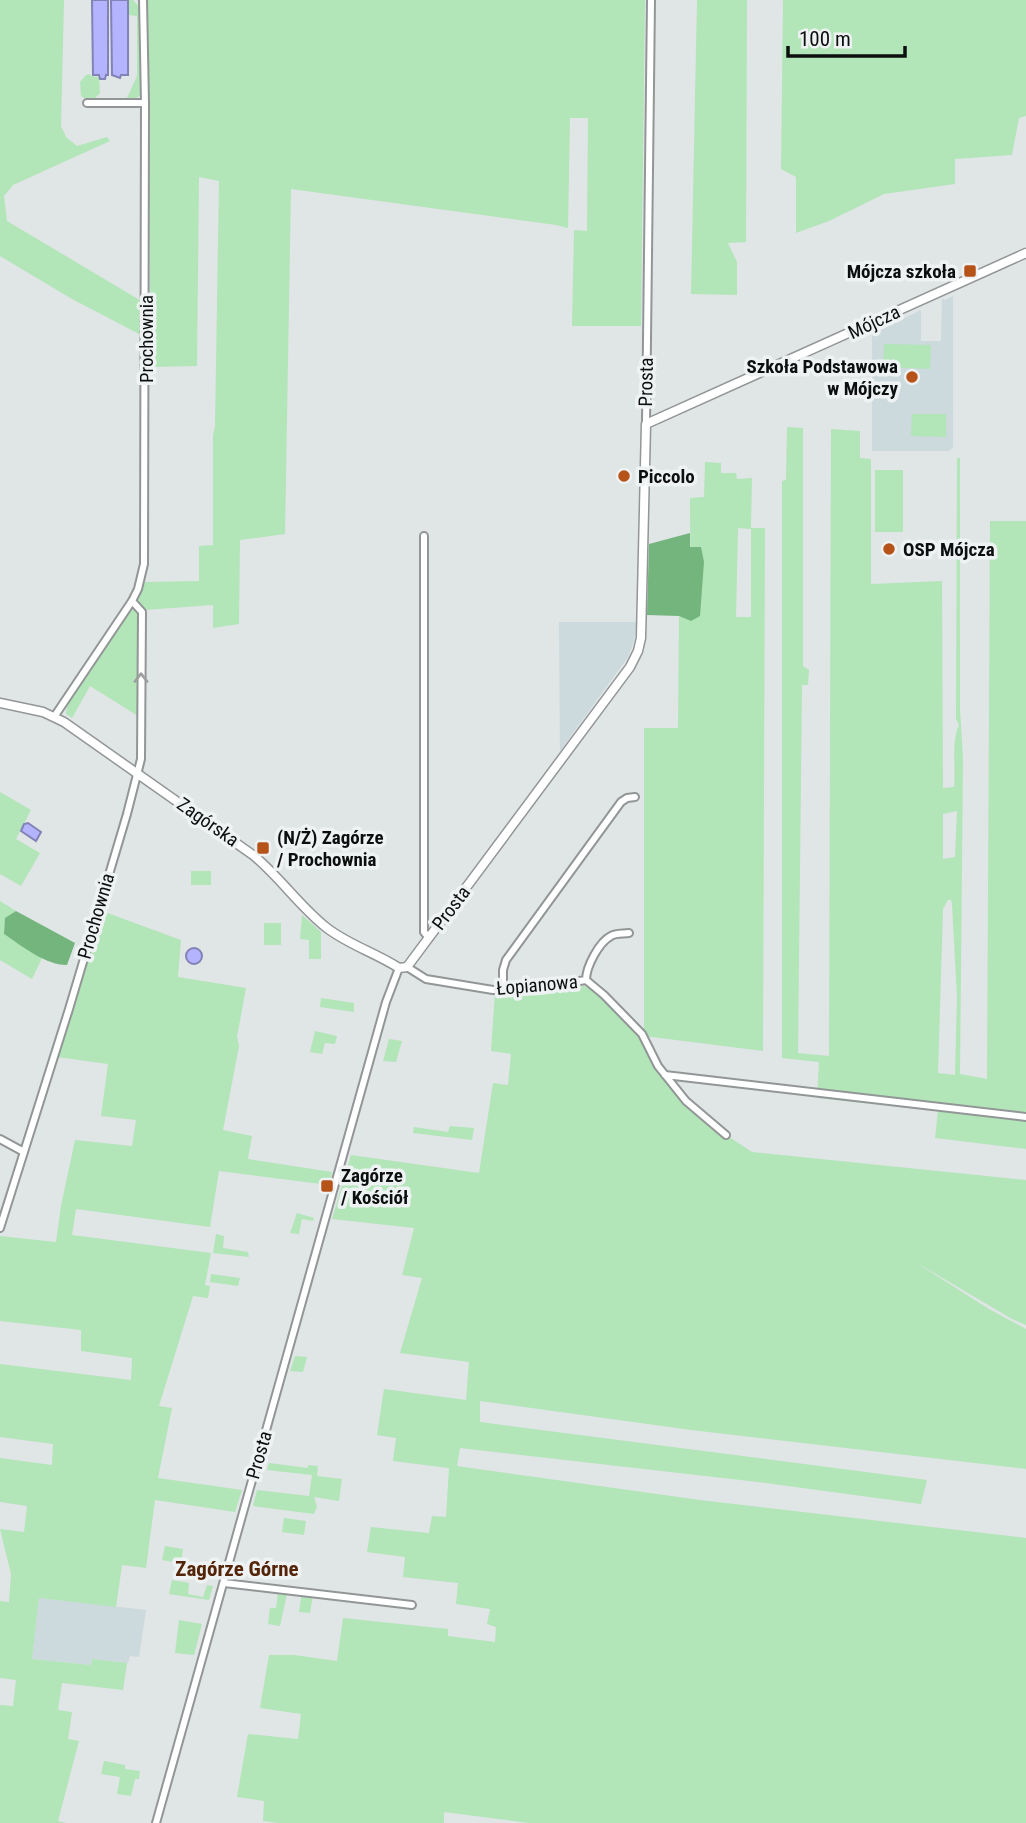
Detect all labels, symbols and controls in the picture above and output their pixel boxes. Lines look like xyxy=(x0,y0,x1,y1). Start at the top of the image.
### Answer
scale bar xyxy=(788,14,905,58)
text: 100 m xyxy=(799,27,851,51)
place label: Mójcza szkoła xyxy=(847,260,956,283)
marker: Mójcza szkoła xyxy=(962,263,978,279)
street label: Prochownia xyxy=(135,295,158,383)
street label: Mójcza xyxy=(844,300,904,344)
place label: Szkoła Podstawowa w Mójczy xyxy=(746,355,899,400)
street label: Prosta xyxy=(634,357,658,407)
marker: Szkoła Podstawowa w Mójczy xyxy=(904,369,920,385)
place label: Piccolo xyxy=(638,465,695,488)
marker: Piccolo xyxy=(616,468,632,484)
place label: OSP Mójcza xyxy=(903,538,995,561)
marker: OSP Mójcza xyxy=(881,541,897,557)
one-way arrow xyxy=(133,673,149,683)
street label: Zagórska xyxy=(173,792,243,852)
place label: (N/Ż) Zagórze / Prochownia xyxy=(276,826,384,871)
marker: (N/Ż) Zagórze / Prochownia xyxy=(255,840,271,856)
street label: Prochownia xyxy=(73,870,119,962)
street label: Prosta xyxy=(427,881,475,935)
street label: Łopianowa xyxy=(495,970,579,1000)
place label: Zagórze / Kościół xyxy=(340,1164,408,1209)
marker: Zagórze / Kościół xyxy=(319,1178,335,1194)
street label: Prosta xyxy=(241,1428,277,1482)
district label: Zagórze Górne xyxy=(175,1557,299,1581)

